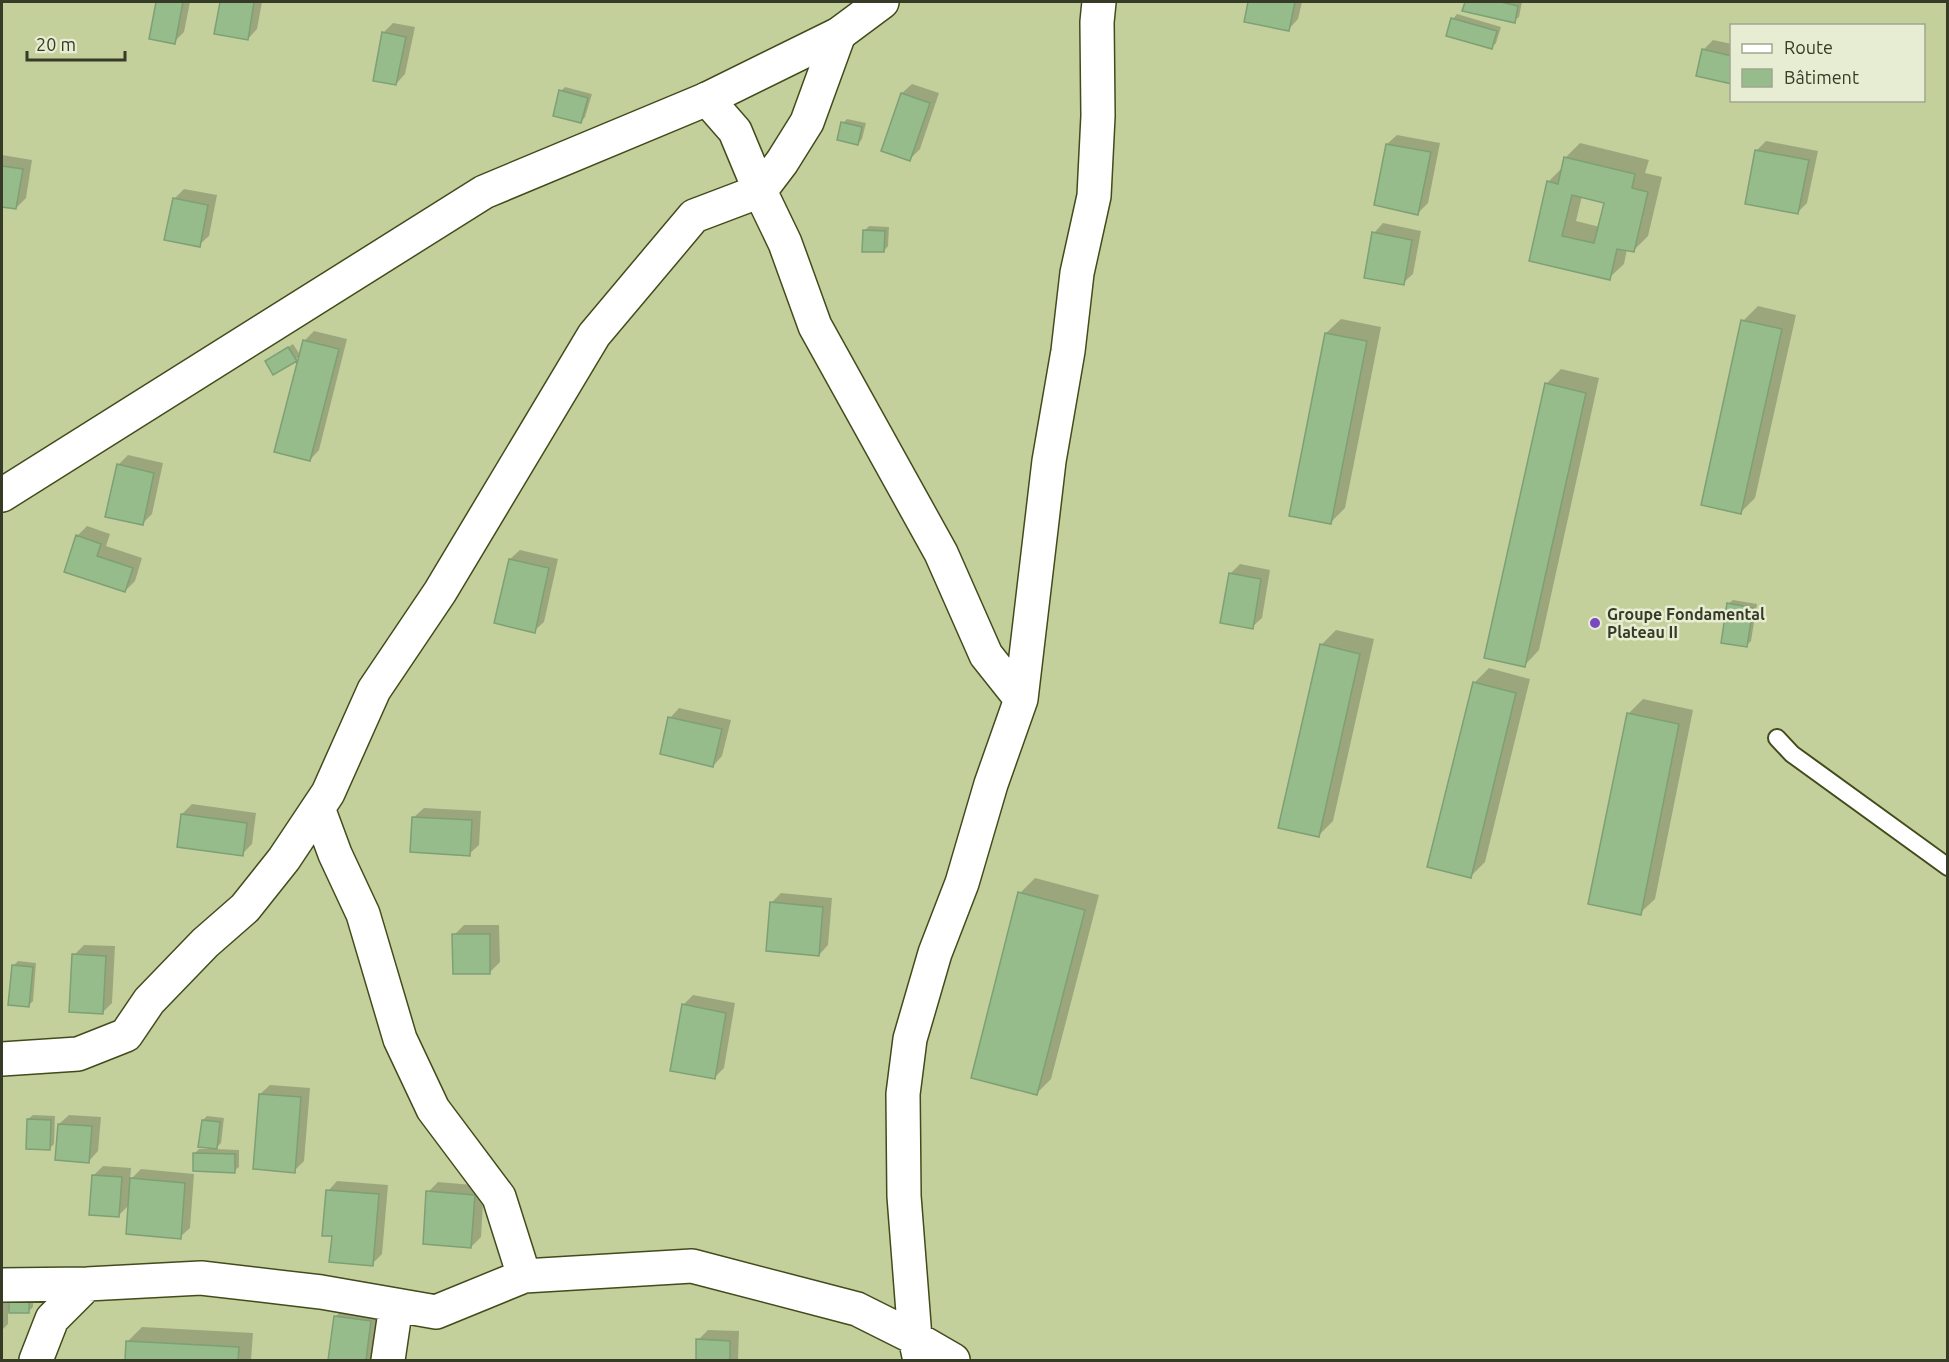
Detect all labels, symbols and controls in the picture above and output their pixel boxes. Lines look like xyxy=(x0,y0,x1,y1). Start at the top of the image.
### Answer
scale bar xyxy=(27,24,124,62)
legend xyxy=(1730,24,1925,102)
text: 20 m xyxy=(36,34,76,54)
text: Route xyxy=(1784,37,1833,57)
text: Bâtiment xyxy=(1784,67,1859,87)
place label: Groupe Fondamental Plateau II xyxy=(1607,605,1765,641)
marker: Groupe Fondamental Plateau II xyxy=(1588,616,1602,630)

